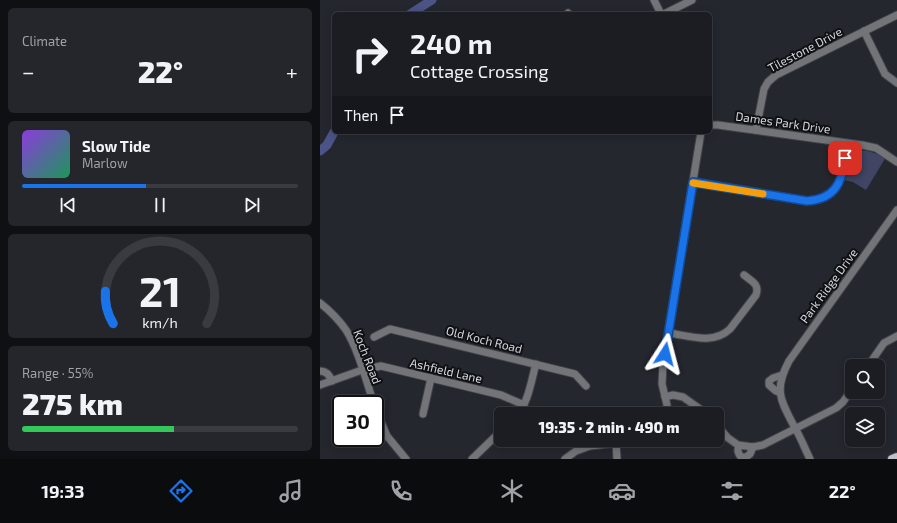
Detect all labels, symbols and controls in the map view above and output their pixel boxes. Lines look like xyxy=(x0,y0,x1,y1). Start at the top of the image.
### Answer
street label: Tilestone Drive xyxy=(765,24,844,75)
text: 240 m xyxy=(410,26,493,60)
icon: right xyxy=(344,28,396,80)
text: Climate xyxy=(22,33,67,49)
text: 22° xyxy=(138,53,183,89)
text: − xyxy=(22,58,35,84)
text: + xyxy=(286,58,298,84)
text: Cottage Crossing xyxy=(410,60,548,82)
icon: arrive xyxy=(386,104,408,126)
text: Then xyxy=(344,106,378,124)
street label: Dames Park Drive xyxy=(735,108,832,136)
text: Slow Tide xyxy=(82,137,150,155)
pin xyxy=(828,141,862,175)
icon: arrive xyxy=(834,147,856,169)
text: Marlow xyxy=(82,155,128,171)
icon: previous xyxy=(57,194,79,216)
icon: pause xyxy=(149,194,171,216)
icon: next xyxy=(241,194,263,216)
street label: Park Ridge Drive xyxy=(796,245,860,325)
text: 21 xyxy=(139,265,181,315)
text: km/h xyxy=(142,313,178,330)
street label: Old Koch Road xyxy=(445,323,524,355)
street label: Koch Road xyxy=(351,328,385,386)
position arrow xyxy=(644,333,686,375)
street label: Ashfield Lane xyxy=(409,355,484,385)
map controls xyxy=(845,359,885,447)
button: search xyxy=(845,359,885,399)
text: Range · 55% xyxy=(22,365,93,381)
text: 275 km xyxy=(22,385,123,421)
speed limit sign: 30 xyxy=(332,395,384,447)
button: layers xyxy=(845,407,885,447)
text: 19:35 · 2 min · 490 m xyxy=(538,418,680,436)
icon: directions xyxy=(167,477,195,505)
icon: music xyxy=(277,477,305,505)
icon: phone xyxy=(387,477,415,505)
icon: climate xyxy=(498,477,526,505)
icon: car xyxy=(608,477,636,505)
icon: filters xyxy=(718,477,746,505)
text: 19:33 xyxy=(41,480,85,502)
text: 22° xyxy=(829,480,856,502)

